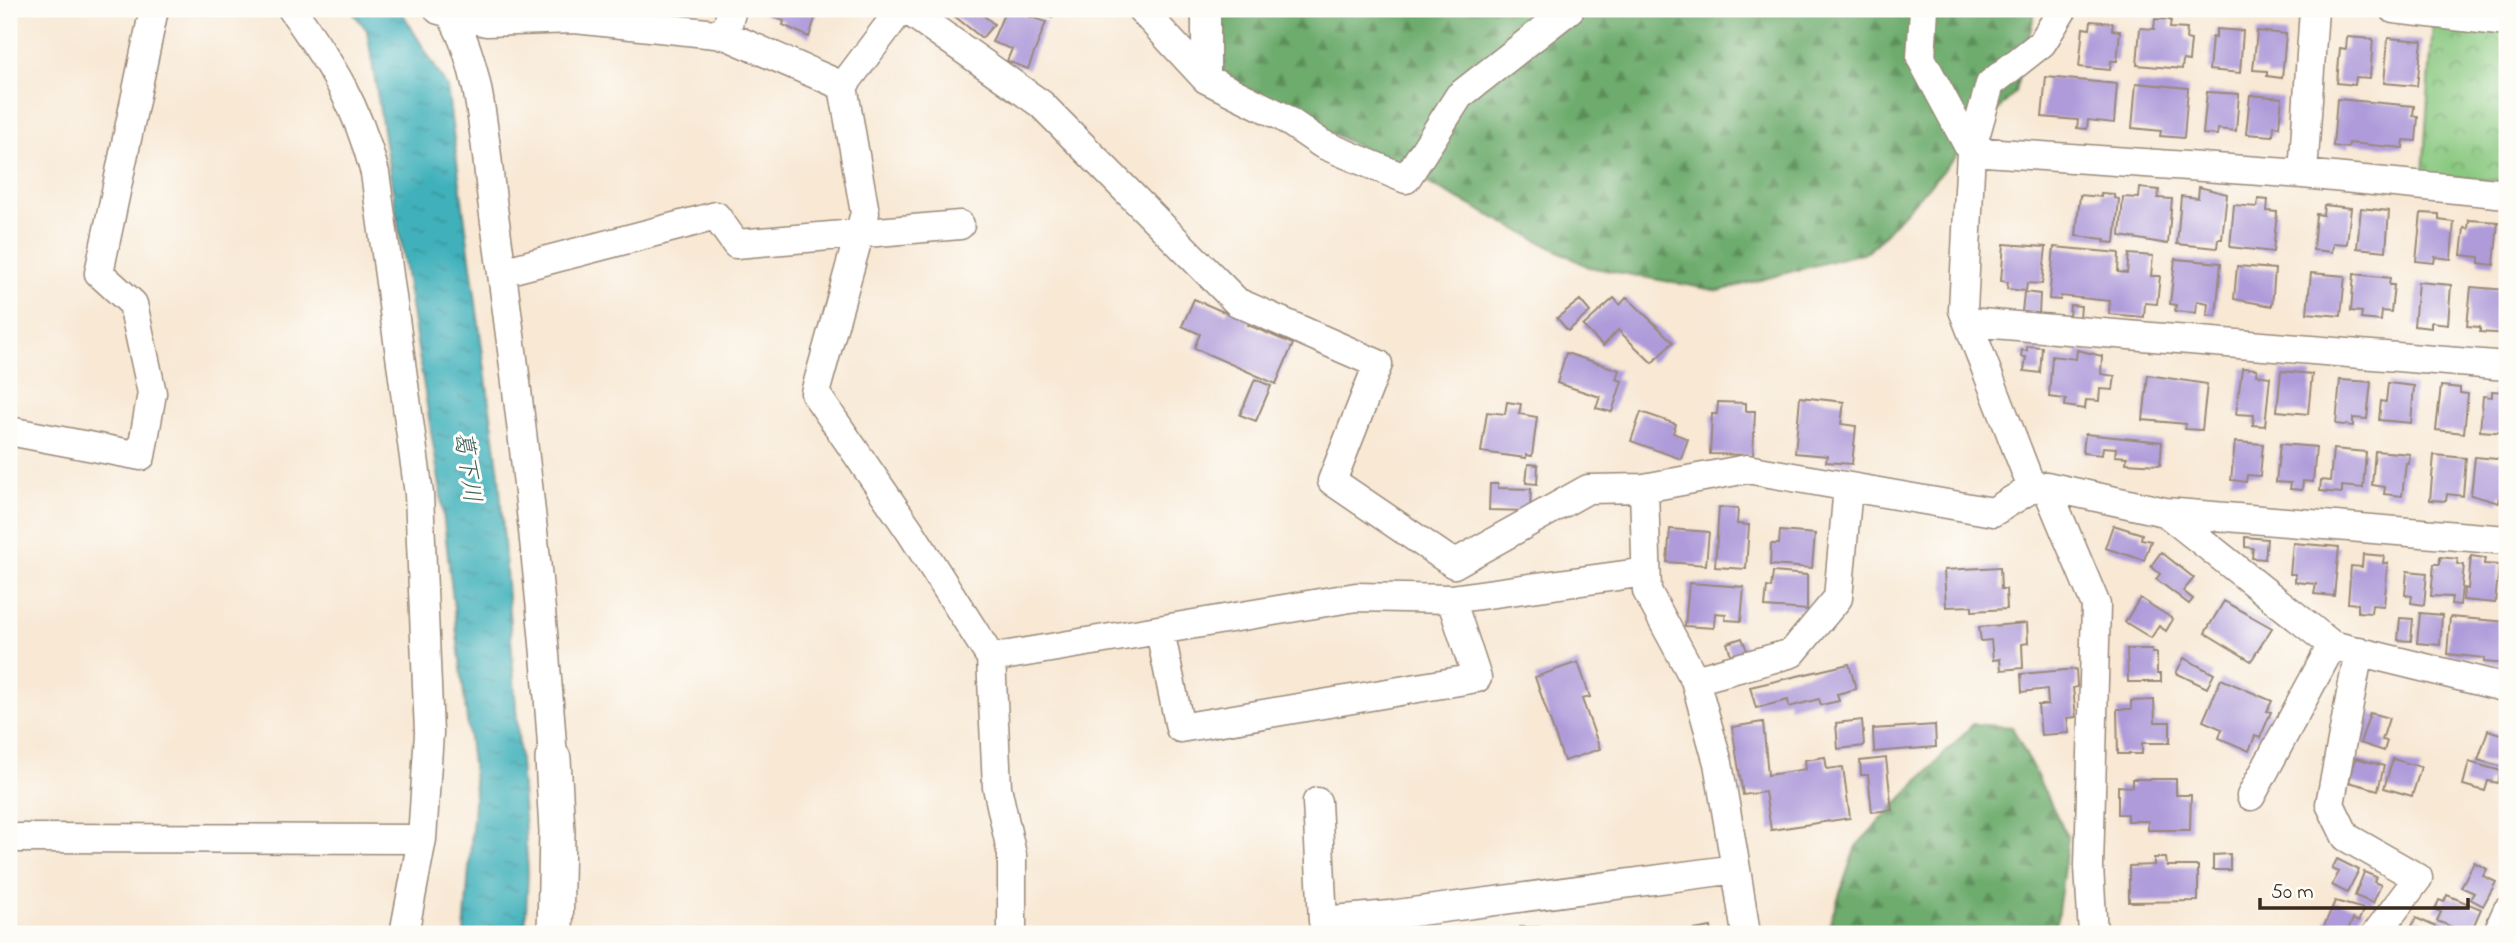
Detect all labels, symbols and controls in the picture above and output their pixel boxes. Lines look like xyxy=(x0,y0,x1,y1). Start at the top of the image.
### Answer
water label: 葛下川 xyxy=(444,429,488,505)
scale bar xyxy=(2260,866,2469,910)
text: 50 m xyxy=(2271,878,2314,908)

